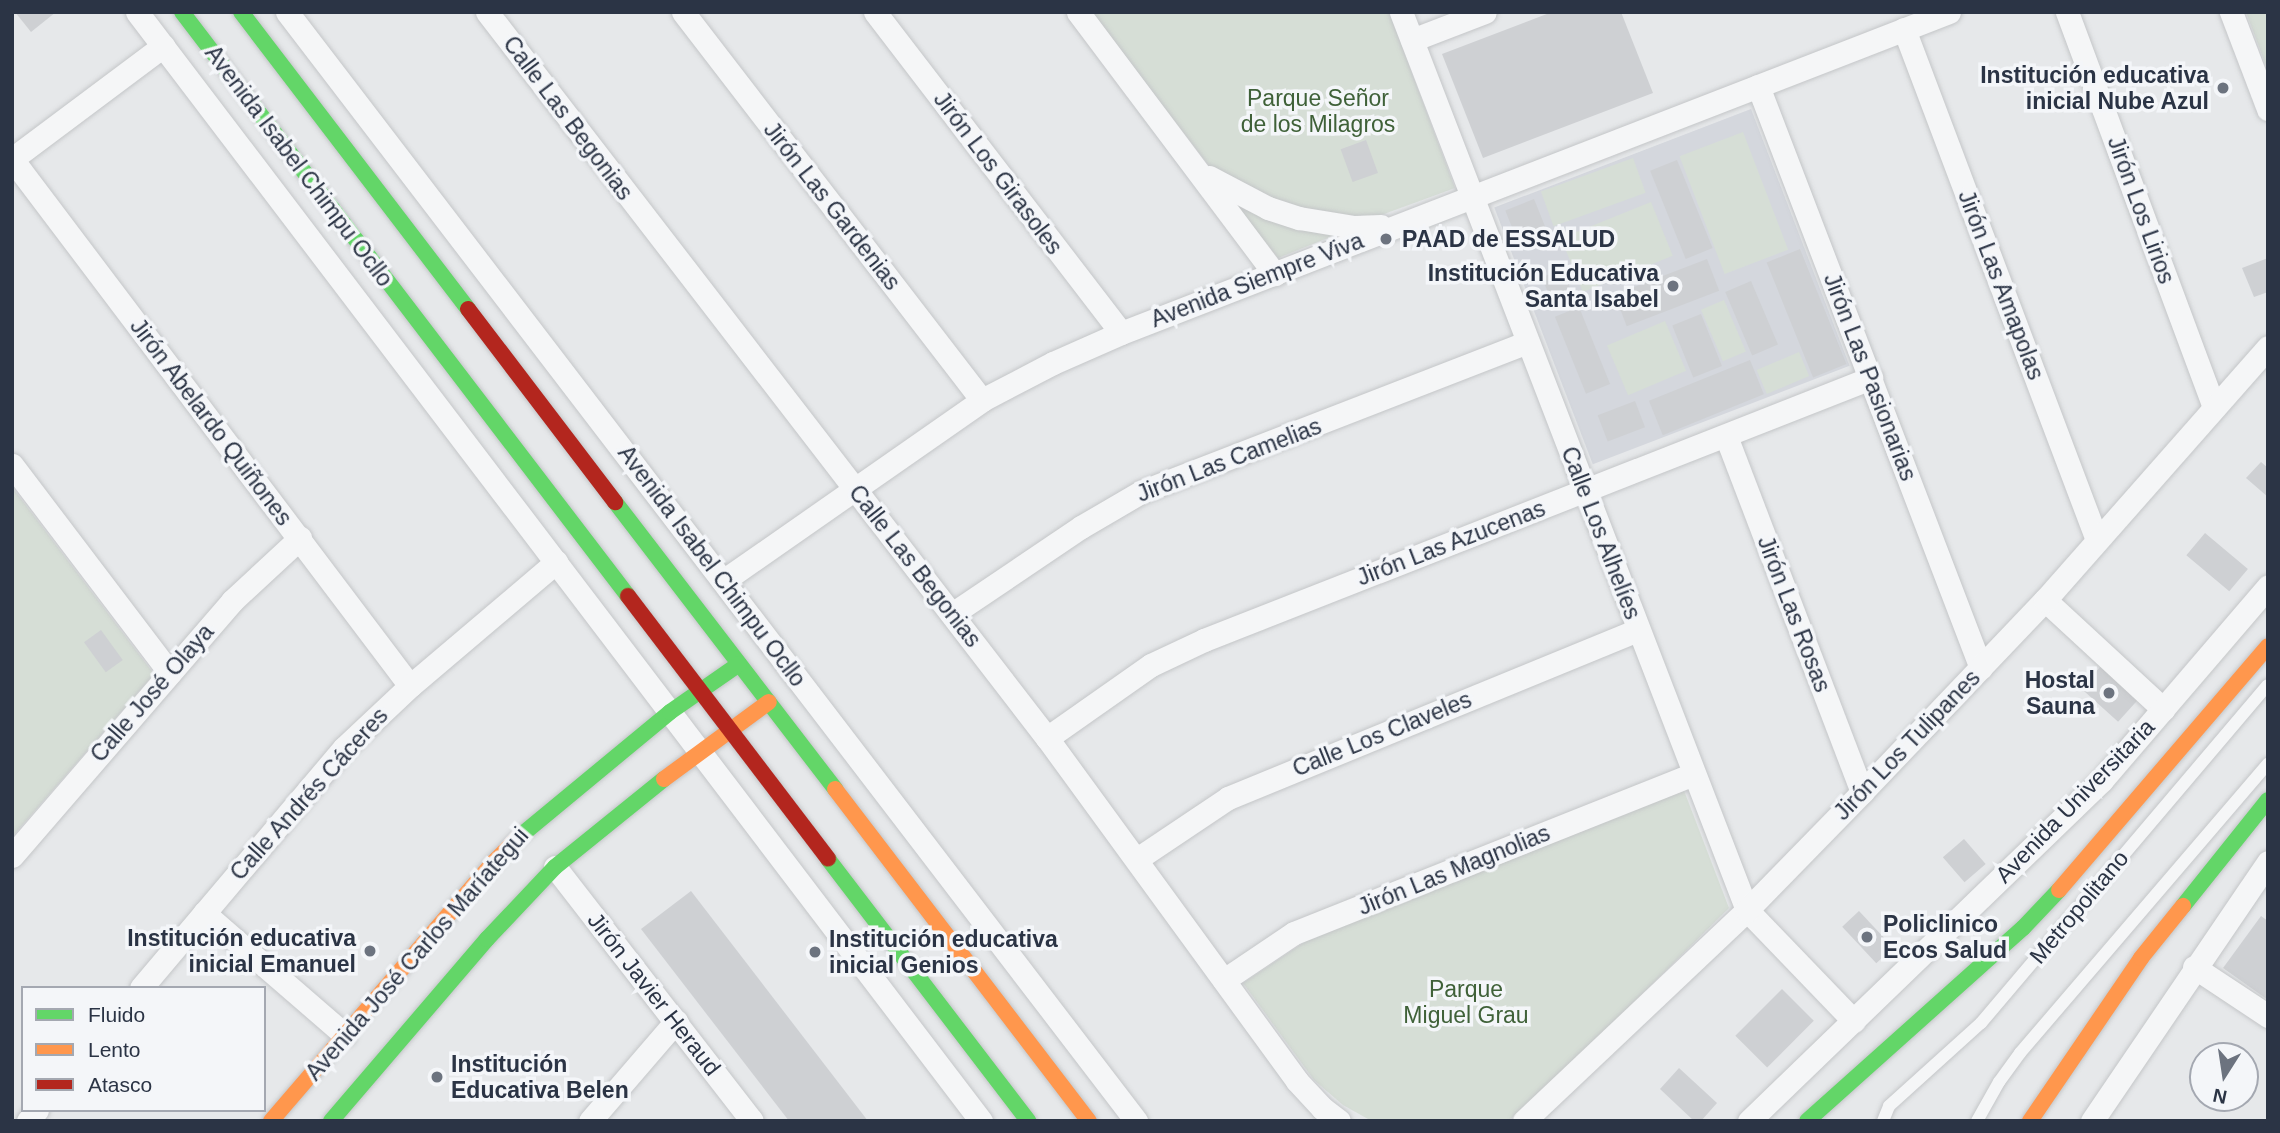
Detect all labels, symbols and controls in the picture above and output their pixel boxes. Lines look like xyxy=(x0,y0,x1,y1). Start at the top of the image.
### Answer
street label: Calle Las Begonias xyxy=(497,31,639,205)
street label: Avenida Isabel Chimpu Ocllo xyxy=(199,40,399,292)
place label: Institución educativa inicial Nube Azul xyxy=(1980,61,2209,115)
marker: Institución educativa inicial Nube Azul xyxy=(2215,80,2231,96)
park label: Parque Señor de los Milagros xyxy=(1241,84,1395,138)
street label: Jirón Los Girasoles xyxy=(928,86,1068,260)
street label: Jirón Las Gardenias xyxy=(758,116,906,296)
street label: Jirón Los Lirios xyxy=(2102,133,2180,287)
street label: Jirón Las Amapolas xyxy=(1952,186,2050,384)
place label: PAAD de ESSALUD xyxy=(1402,225,1615,253)
street label: Avenida Siempre Viva xyxy=(1147,227,1367,333)
marker: PAAD de ESSALUD xyxy=(1376,229,1396,249)
place label: Institución Educativa Santa Isabel xyxy=(1428,259,1659,313)
street label: Jirón Las Pasionarias xyxy=(1818,269,1922,485)
marker: Institución Educativa Santa Isabel xyxy=(1665,278,1681,294)
street label: Jirón Abelardo Quiñones xyxy=(124,313,298,531)
street label: Jirón Las Camelias xyxy=(1133,412,1325,508)
street label: Avenida Isabel Chimpu Ocllo xyxy=(612,440,812,692)
street label: Calle Los Alhelíes xyxy=(1555,442,1647,624)
street label: Calle Las Begonias xyxy=(843,479,987,653)
street label: Jirón Las Azucenas xyxy=(1352,494,1550,592)
street label: Jirón Las Rosas xyxy=(1752,532,1836,696)
street label: Calle José Olaya xyxy=(85,618,219,768)
street label: Jirón Los Tulipanes xyxy=(1828,664,1986,826)
place label: Hostal Sauna xyxy=(2025,666,2095,720)
marker: Hostal Sauna xyxy=(2101,685,2117,701)
street label: Calle Los Claveles xyxy=(1289,686,1475,782)
street label: Calle Andrés Cáceres xyxy=(224,702,394,886)
street label: Avenida Universitaria xyxy=(1990,713,2160,889)
street label: Jirón Las Magnolias xyxy=(1354,819,1554,921)
street label: Avenida José Carlos Maríategui xyxy=(300,822,534,1086)
street label: Metropolitano xyxy=(2024,845,2134,969)
street label: Jirón Javier Heraud xyxy=(582,907,726,1081)
place label: Policlinico Ecos Salud xyxy=(1883,910,2007,964)
place label: Institución educativa inicial Emanuel xyxy=(127,924,356,978)
place label: Institución educativa inicial Genios xyxy=(829,925,1058,979)
marker: Policlinico Ecos Salud xyxy=(1857,927,1877,947)
marker: Institución educativa inicial Emanuel xyxy=(362,943,378,959)
marker: Institución educativa inicial Genios xyxy=(807,944,823,960)
park label: Parque Miguel Grau xyxy=(1403,975,1529,1029)
legend xyxy=(21,986,266,1112)
text: Fluido xyxy=(88,1003,145,1026)
text: Lento xyxy=(88,1038,141,1061)
north arrow xyxy=(2189,1042,2259,1112)
place label: Institución Educativa Belen xyxy=(451,1050,629,1104)
marker: Institución Educativa Belen xyxy=(429,1069,445,1085)
text: Atasco xyxy=(88,1073,152,1096)
text: N xyxy=(2211,1084,2229,1108)

